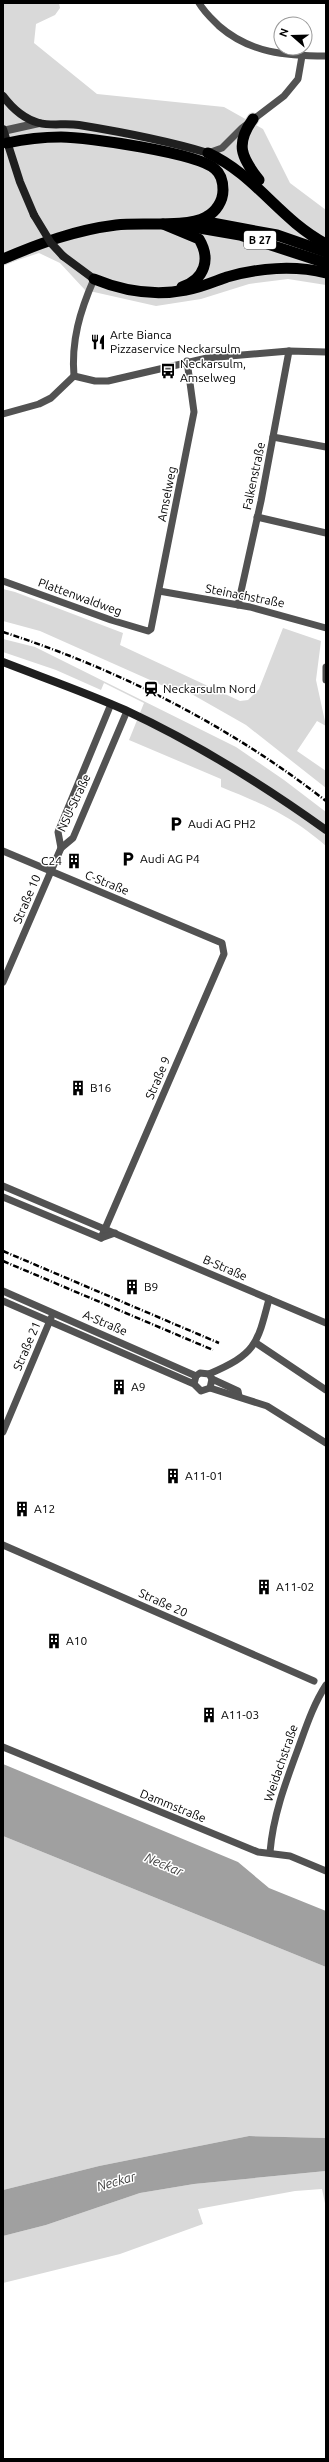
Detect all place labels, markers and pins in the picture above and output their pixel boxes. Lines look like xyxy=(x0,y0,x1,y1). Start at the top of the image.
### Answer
place label: Arte Bianca Pizzaservice Neckarsulm xyxy=(110,328,241,355)
restaurant icon: Arte Bianca Pizzaservice Neckarsulm xyxy=(89,333,107,351)
place label: Neckarsulm, Amselweg xyxy=(180,357,246,384)
bus stop icon: Neckarsulm, Amselweg xyxy=(159,362,177,380)
station icon: Neckarsulm Nord xyxy=(142,680,160,698)
place label: Neckarsulm Nord xyxy=(163,682,256,695)
parking icon: Audi AG PH2 xyxy=(167,815,185,833)
place label: Audi AG PH2 xyxy=(188,817,256,830)
parking icon: Audi AG P4 xyxy=(119,850,137,868)
building icon: C24 xyxy=(65,852,83,870)
place label: Audi AG P4 xyxy=(140,852,200,865)
place label: C24 xyxy=(41,854,62,867)
building icon: B16 xyxy=(69,1079,87,1097)
place label: B16 xyxy=(90,1081,111,1094)
building icon: B9 xyxy=(123,1278,141,1296)
place label: B9 xyxy=(144,1280,158,1293)
building icon: A9 xyxy=(110,1378,128,1396)
place label: A9 xyxy=(131,1380,146,1393)
building icon: A11-01 xyxy=(164,1467,182,1485)
place label: A11-01 xyxy=(185,1469,223,1482)
building icon: A12 xyxy=(13,1500,31,1518)
place label: A12 xyxy=(34,1502,55,1515)
building icon: A11-02 xyxy=(255,1578,273,1596)
place label: A11-02 xyxy=(276,1580,314,1593)
building icon: A10 xyxy=(45,1632,63,1650)
place label: A10 xyxy=(66,1634,88,1647)
building icon: A11-03 xyxy=(200,1706,218,1724)
place label: A11-03 xyxy=(221,1708,259,1721)

